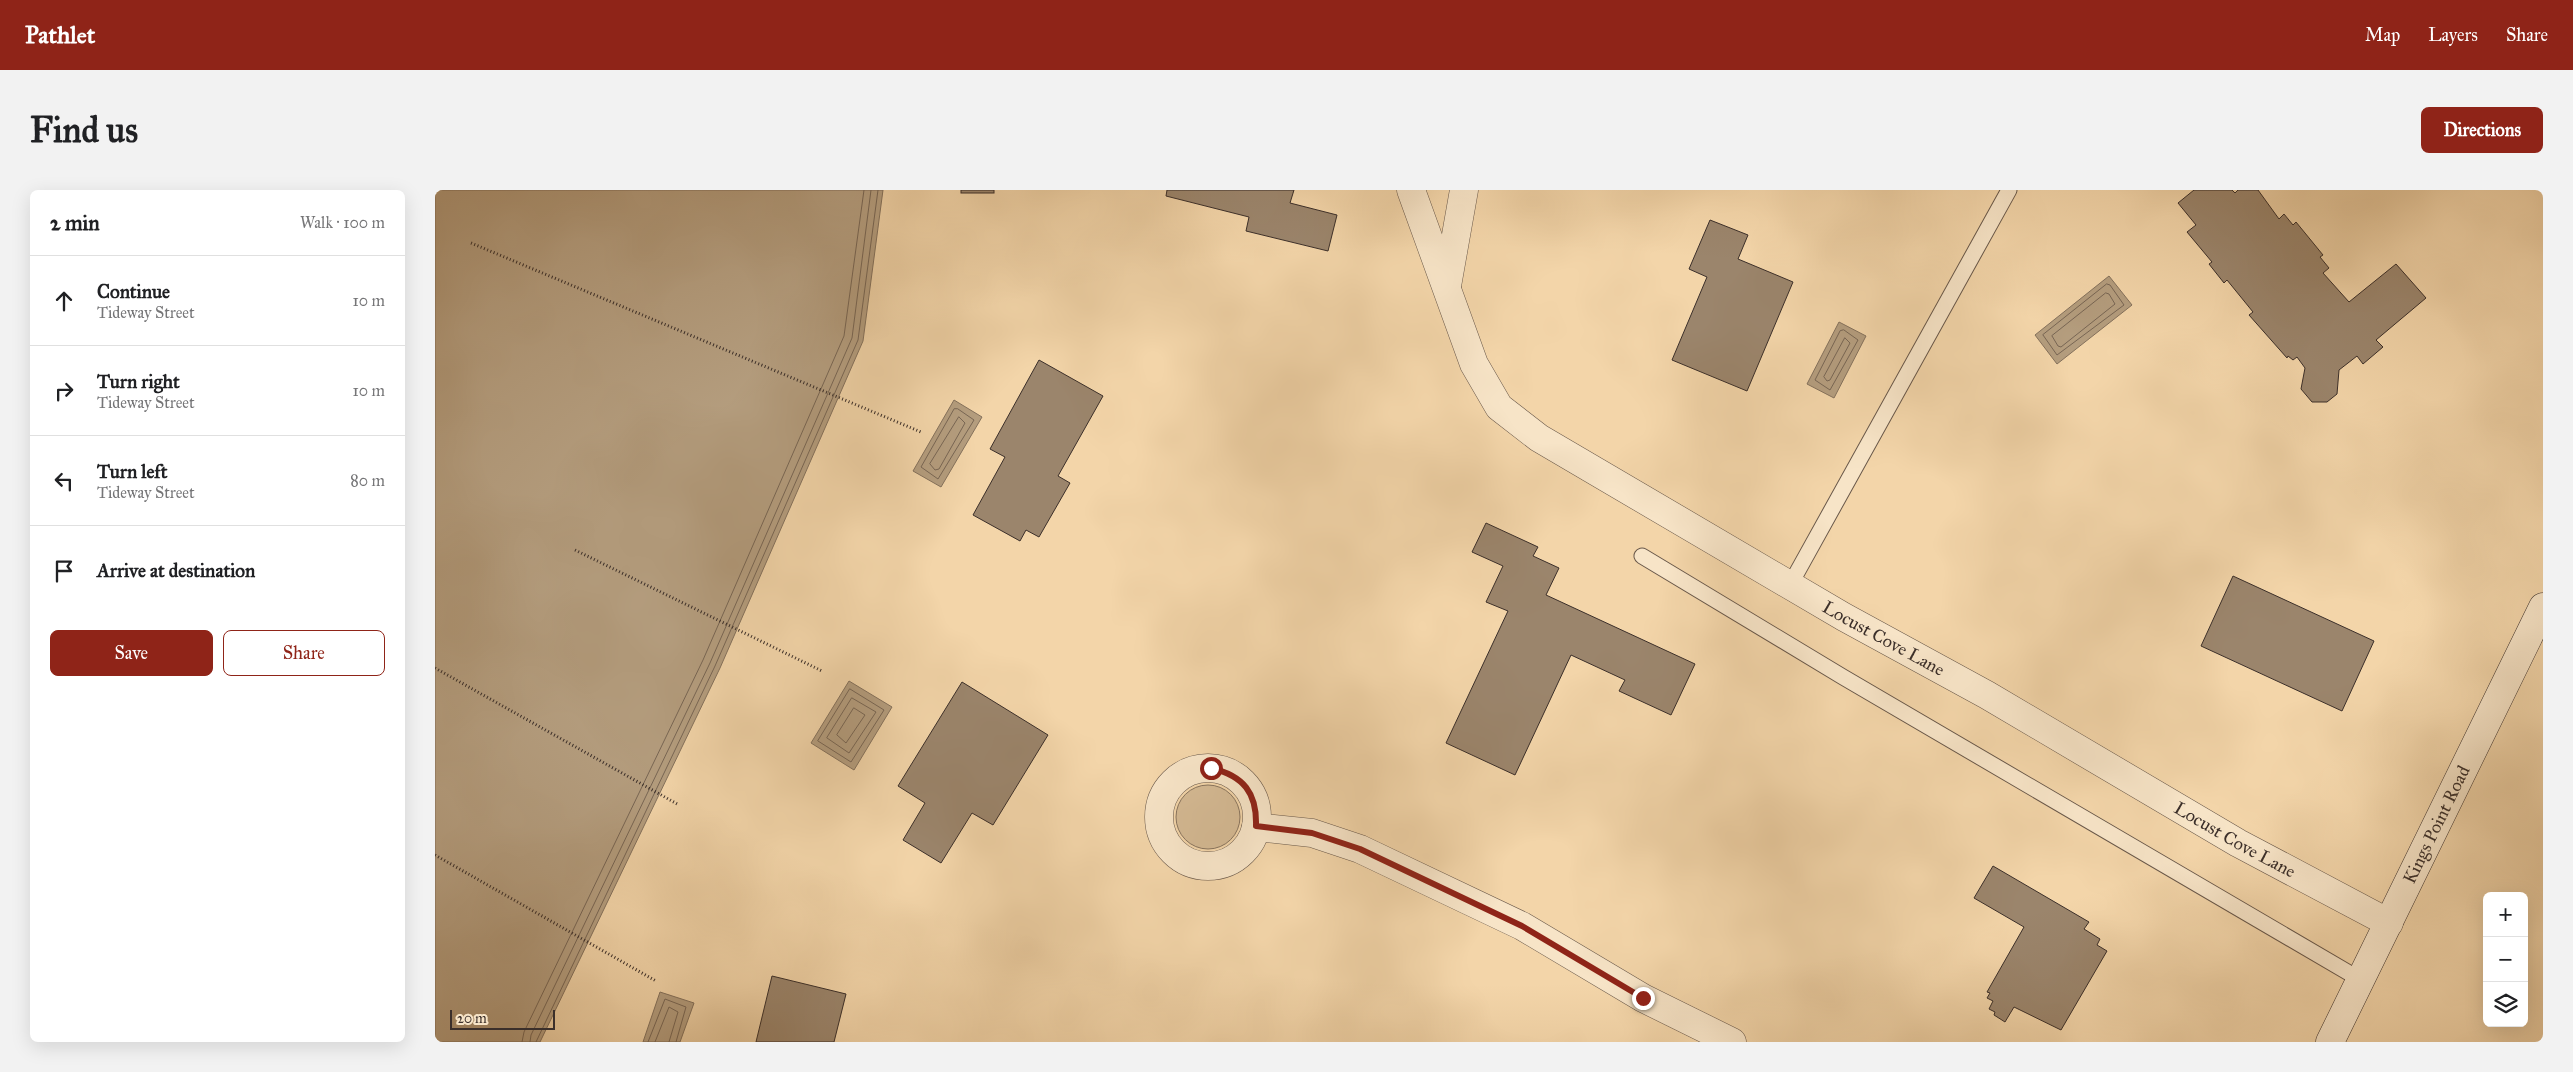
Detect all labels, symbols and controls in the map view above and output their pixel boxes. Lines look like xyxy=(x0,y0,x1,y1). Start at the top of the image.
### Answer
text: Pathlet xyxy=(25,20,95,50)
text: Map xyxy=(2365,24,2400,46)
text: Layers xyxy=(2428,24,2478,46)
text: Share xyxy=(2506,24,2548,46)
button: Directions xyxy=(2421,107,2543,153)
text: Find us xyxy=(30,109,138,152)
text: 2 min xyxy=(50,210,100,236)
text: Walk · 100 m xyxy=(300,213,385,232)
text: Continue xyxy=(97,280,170,303)
icon: ahead xyxy=(50,287,78,315)
text: 10 m xyxy=(353,291,385,310)
text: Tideway Street xyxy=(97,303,195,322)
text: Turn right xyxy=(97,370,180,393)
icon: right xyxy=(50,377,78,405)
text: 10 m xyxy=(353,381,385,400)
text: Tideway Street xyxy=(97,393,195,412)
text: Turn left xyxy=(97,460,167,483)
icon: left xyxy=(50,467,78,495)
text: 80 m xyxy=(350,471,385,490)
text: Tideway Street xyxy=(97,483,195,502)
icon: arrive xyxy=(50,557,78,585)
text: Arrive at destination xyxy=(97,559,255,582)
street label: Locust Cove Lane xyxy=(1819,596,1948,681)
button: Save xyxy=(50,630,213,676)
button: Share xyxy=(223,630,385,676)
route start xyxy=(1200,757,1223,780)
street label: Kings Point Road xyxy=(2398,762,2475,887)
street label: Locust Cove Lane xyxy=(2170,797,2299,883)
map controls xyxy=(2483,892,2528,1027)
button: + xyxy=(2483,892,2528,937)
button: − xyxy=(2483,937,2528,982)
button: layers xyxy=(2483,982,2528,1027)
route end xyxy=(1632,987,1655,1010)
scale bar xyxy=(450,1007,555,1030)
text: 20 m xyxy=(457,1010,487,1027)

